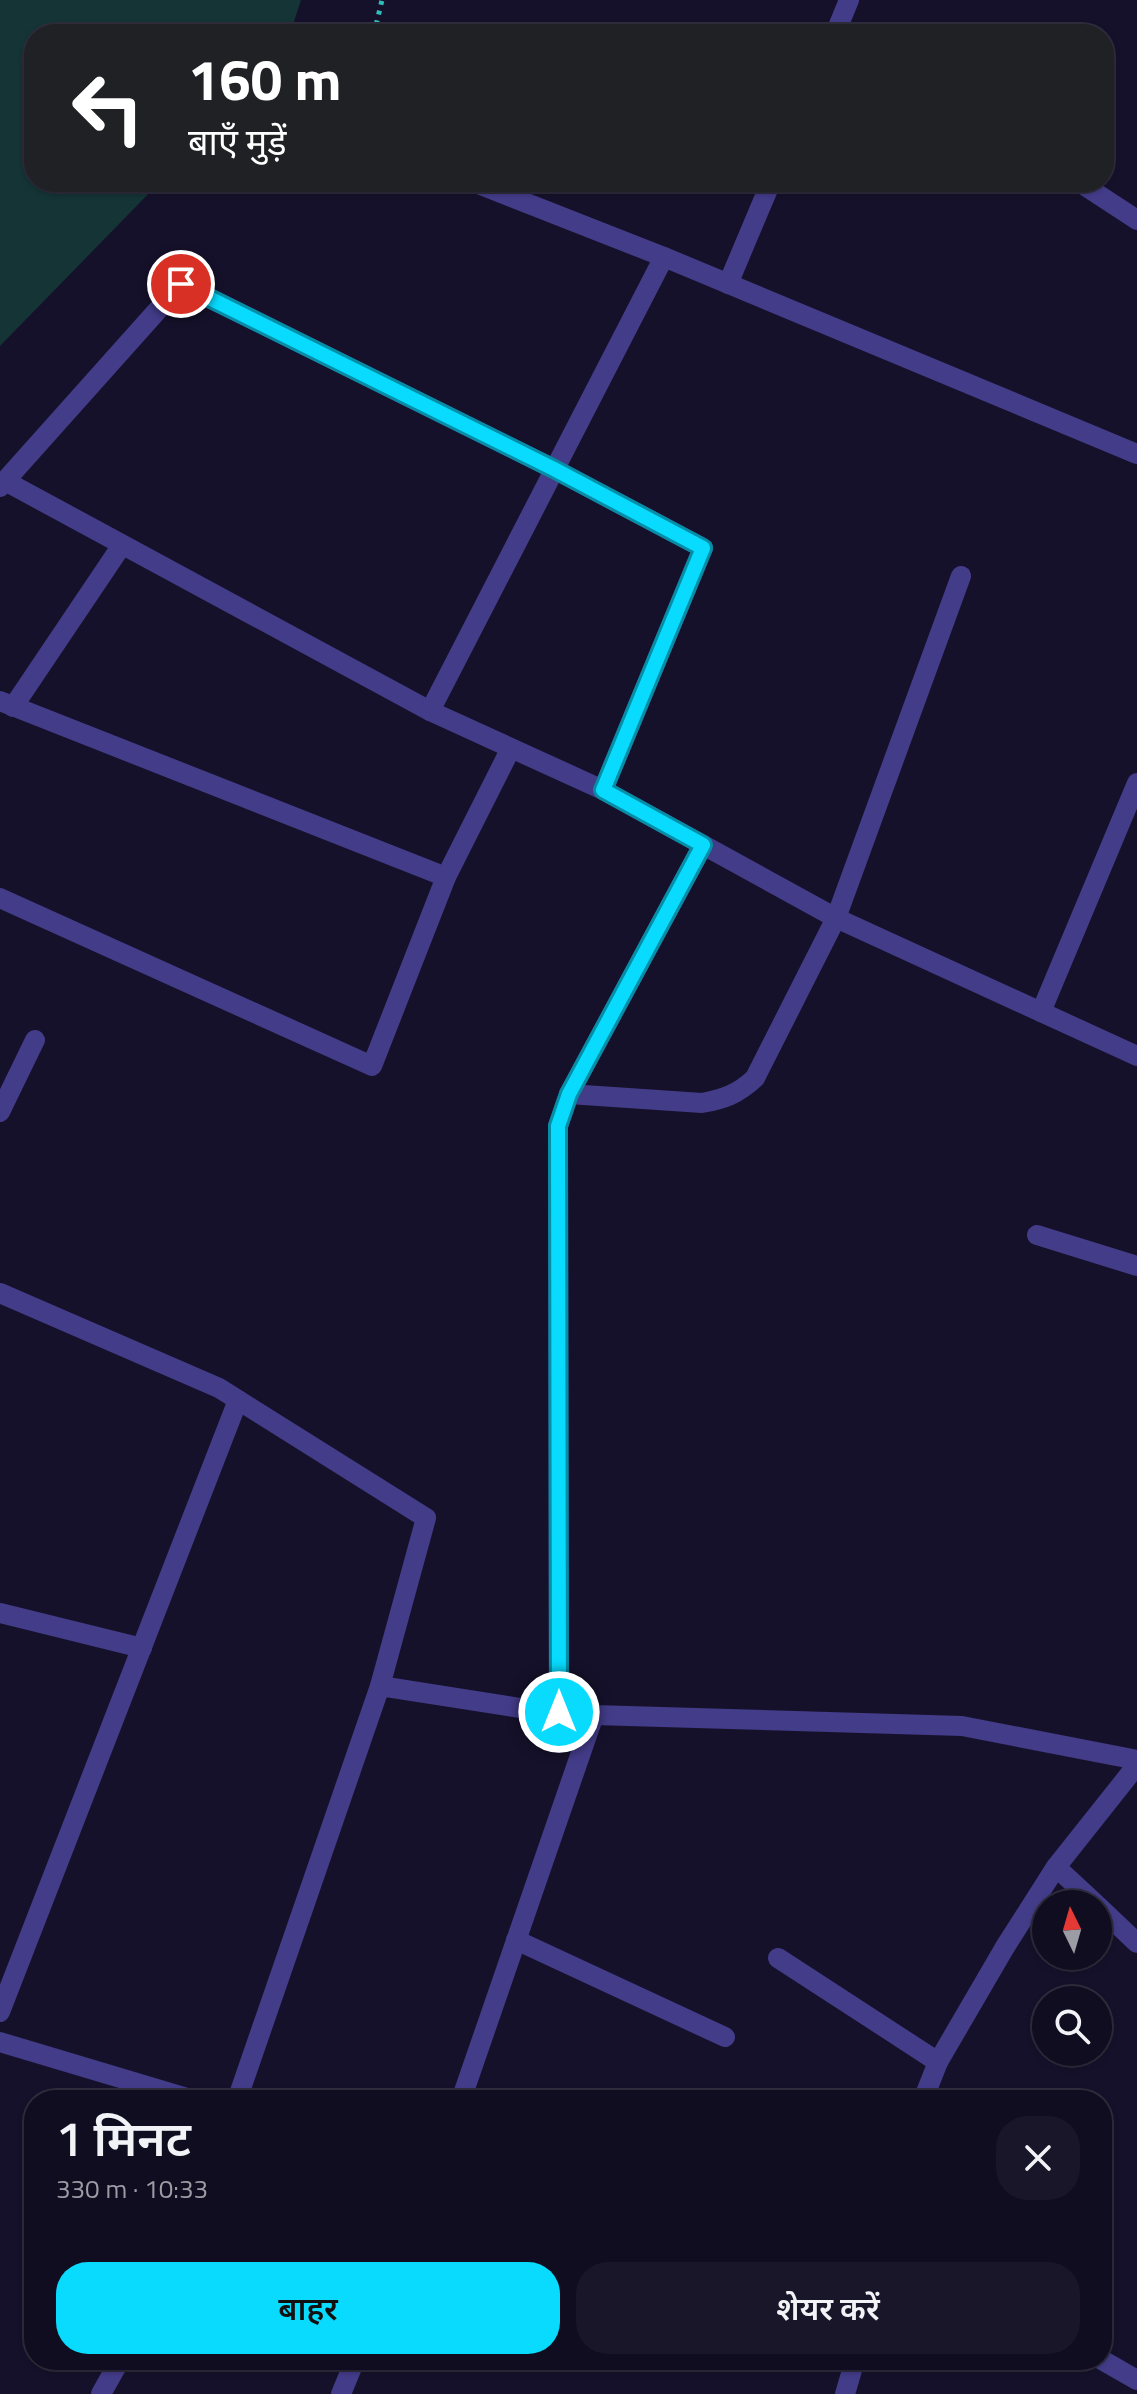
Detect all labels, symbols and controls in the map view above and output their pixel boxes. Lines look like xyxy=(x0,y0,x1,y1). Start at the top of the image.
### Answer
text: 160 m xyxy=(188,37,341,122)
icon: left xyxy=(56,56,160,160)
text: बाएँ मुड़ें xyxy=(188,114,287,169)
pin xyxy=(147,250,215,318)
icon: arrive xyxy=(159,262,203,306)
position arrow xyxy=(517,1670,601,1754)
north arrow xyxy=(1032,1890,1112,1970)
map controls xyxy=(1032,1890,1112,2066)
button: search xyxy=(1032,1986,1112,2066)
text: 1 मिनट xyxy=(56,2102,191,2175)
button: close xyxy=(996,2116,1080,2200)
text: 330 m · 10:33 xyxy=(56,2169,208,2208)
button: बाहर xyxy=(56,2262,560,2354)
button: शेयर करें xyxy=(576,2262,1080,2354)

